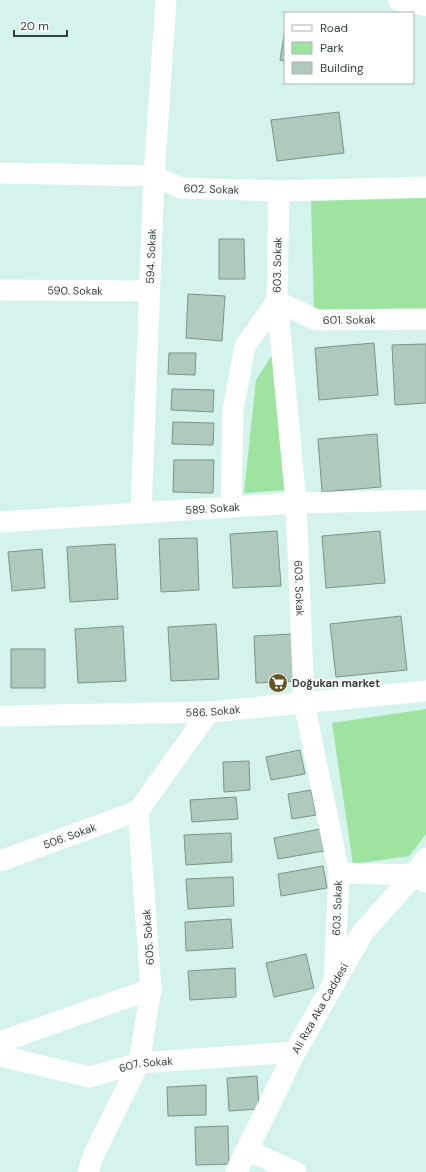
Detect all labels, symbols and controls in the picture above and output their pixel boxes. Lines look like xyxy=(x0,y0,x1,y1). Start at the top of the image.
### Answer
scale bar xyxy=(14,12,67,38)
legend xyxy=(284,12,414,84)
text: 20 m xyxy=(20,18,49,34)
text: Road xyxy=(320,20,348,36)
text: Park xyxy=(320,40,344,56)
text: Building xyxy=(320,60,364,76)
street label: 602. Sokak xyxy=(183,181,240,197)
street label: 594. Sokak xyxy=(143,228,159,284)
street label: 603. Sokak xyxy=(270,236,284,293)
street label: 590. Sokak xyxy=(47,283,103,298)
street label: 601. Sokak xyxy=(323,312,376,327)
street label: 589. Sokak xyxy=(185,500,241,517)
street label: 603. Sokak xyxy=(291,560,308,617)
supermarket icon: Doğukan market xyxy=(267,672,289,694)
place label: Doğukan market xyxy=(292,676,380,690)
street label: 586. Sokak xyxy=(185,702,241,719)
street label: 506. Sokak xyxy=(41,820,99,852)
street label: 603. Sokak xyxy=(329,879,345,936)
street label: 605. Sokak xyxy=(139,908,157,966)
street label: Ali Rıza Aka Caddesi xyxy=(289,960,351,1056)
street label: 607. Sokak xyxy=(117,1054,174,1075)

